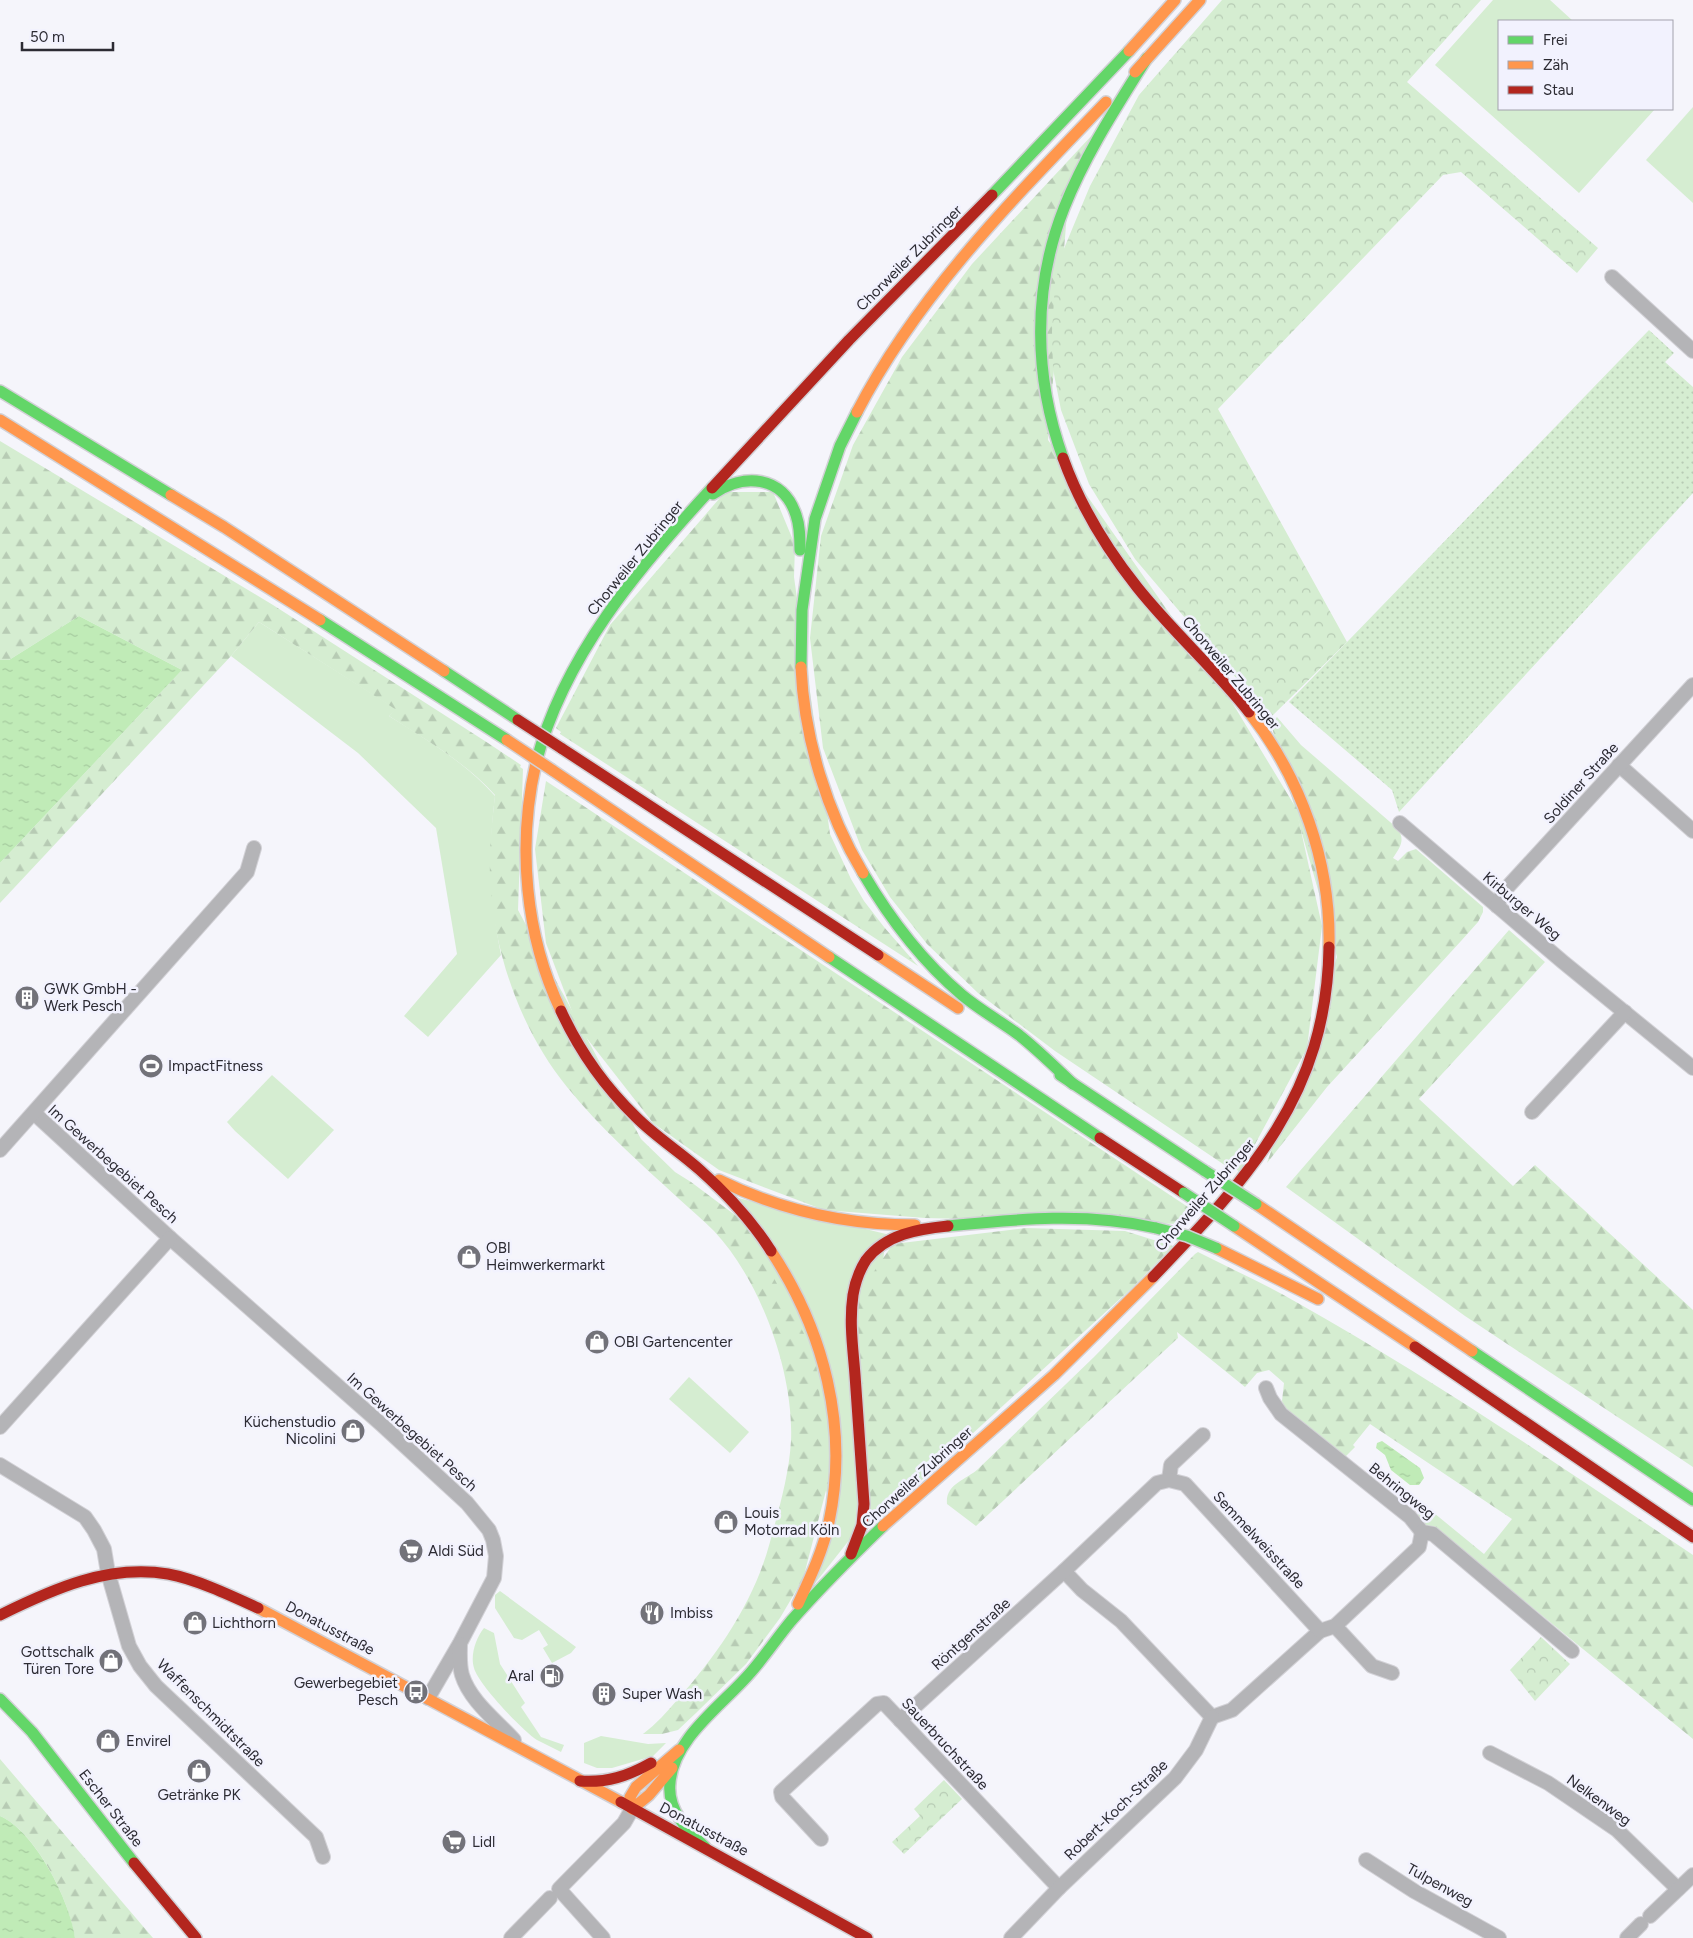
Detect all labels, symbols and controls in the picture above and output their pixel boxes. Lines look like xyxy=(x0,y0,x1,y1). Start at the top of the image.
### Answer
scale bar xyxy=(22,20,114,52)
legend xyxy=(1498,20,1673,110)
text: 50 m xyxy=(30,28,65,46)
text: Frei xyxy=(1543,31,1568,49)
text: Zäh xyxy=(1543,56,1569,74)
text: Stau xyxy=(1543,81,1574,99)
street label: Chorweiler Zubringer xyxy=(852,201,966,315)
street label: Chorweiler Zubringer xyxy=(583,497,687,619)
street label: Chorweiler Zubringer xyxy=(1178,613,1284,733)
street label: Soldiner Straße xyxy=(1540,739,1622,827)
street label: Kirburger Weg xyxy=(1479,868,1565,944)
place label: GWK GmbH - Werk Pesch xyxy=(44,980,137,1015)
building icon: GWK GmbH - Werk Pesch xyxy=(14,985,40,1011)
sports icon: ImpactFitness xyxy=(138,1053,164,1079)
place label: ImpactFitness xyxy=(168,1057,263,1075)
street label: Im Gewerbegebiet Pesch xyxy=(44,1101,182,1227)
street label: Chorweiler Zubringer xyxy=(1152,1135,1258,1255)
place label: OBI Heimwerkermarkt xyxy=(486,1239,606,1274)
shop icon: OBI Heimwerkermarkt xyxy=(456,1244,482,1270)
shop icon: OBI Gartencenter xyxy=(584,1329,610,1355)
place label: OBI Gartencenter xyxy=(614,1333,732,1351)
street label: Im Gewerbegebiet Pesch xyxy=(343,1369,481,1495)
place label: Küchenstudio Nicolini xyxy=(243,1413,336,1448)
shop icon: Küchenstudio Nicolini xyxy=(340,1418,366,1444)
street label: Chorweiler Zubringer xyxy=(858,1423,976,1531)
street label: Behringweg xyxy=(1365,1459,1439,1523)
street label: Semmelweisstraße xyxy=(1209,1488,1309,1592)
place label: Louis Motorrad Köln xyxy=(744,1504,839,1539)
shop icon: Louis Motorrad Köln xyxy=(713,1509,739,1535)
supermarket icon: Aldi Süd xyxy=(398,1538,424,1564)
place label: Aldi Süd xyxy=(428,1542,484,1560)
street label: Röntgenstraße xyxy=(928,1594,1014,1674)
street label: Donatusstraße xyxy=(282,1597,378,1659)
restaurant icon: Imbiss xyxy=(639,1600,665,1626)
place label: Imbiss xyxy=(670,1604,713,1622)
shop icon: Lichthorn xyxy=(182,1610,208,1636)
place label: Lichthorn xyxy=(212,1614,276,1632)
place label: Gottschalk Türen Tore xyxy=(21,1643,95,1678)
shop icon: Gottschalk Türen Tore xyxy=(98,1648,124,1674)
street label: Waffenschmidtstraße xyxy=(153,1655,269,1771)
fuel station icon: Aral xyxy=(539,1663,565,1689)
place label: Aral xyxy=(508,1667,534,1685)
place label: Gewerbegebiet Pesch xyxy=(294,1674,398,1709)
bus stop icon: Gewerbegebiet Pesch xyxy=(403,1679,429,1705)
building icon: Super Wash xyxy=(591,1681,617,1707)
place label: Super Wash xyxy=(622,1685,702,1703)
street label: Sauerbruchstraße xyxy=(898,1694,992,1794)
shop icon: Envirel xyxy=(95,1728,121,1754)
place label: Envirel xyxy=(126,1732,171,1750)
street label: Robert-Koch-Straße xyxy=(1061,1756,1171,1864)
shop icon: Getränke PK xyxy=(186,1758,212,1784)
street label: Escher Straße xyxy=(75,1766,147,1850)
street label: Nelkenweg xyxy=(1563,1771,1635,1829)
place label: Getränke PK xyxy=(157,1786,241,1804)
street label: Donatusstraße xyxy=(656,1798,752,1860)
supermarket icon: Lidl xyxy=(441,1829,467,1855)
place label: Lidl xyxy=(472,1833,495,1851)
street label: Tulpenweg xyxy=(1404,1859,1476,1911)

